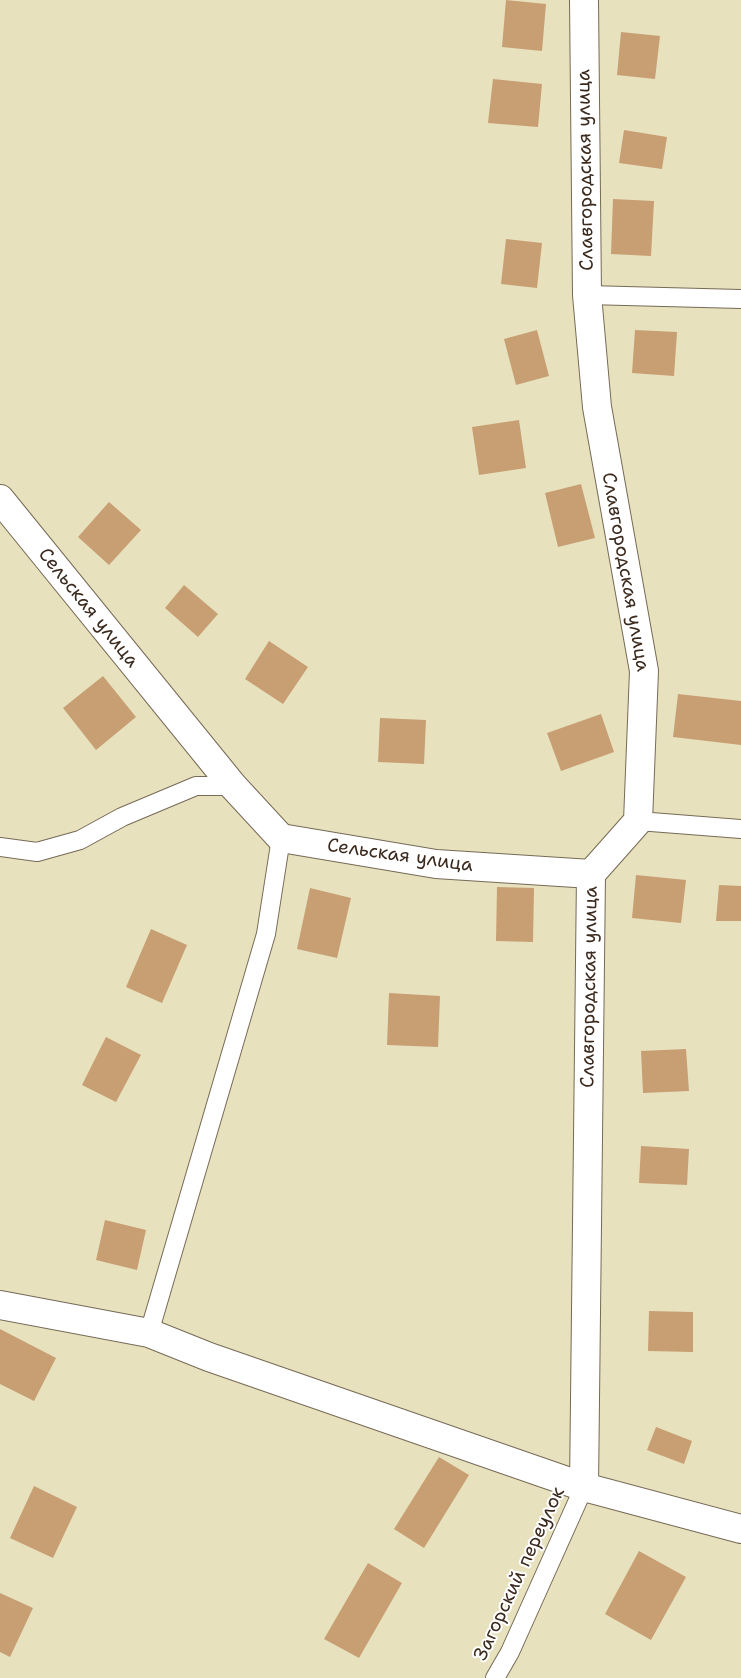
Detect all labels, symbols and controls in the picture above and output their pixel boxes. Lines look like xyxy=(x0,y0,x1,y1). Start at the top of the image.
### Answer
street label: Славгородская улица xyxy=(573,69,599,271)
street label: Славгородская улица xyxy=(596,471,654,673)
street label: Сельская улица xyxy=(33,544,143,672)
street label: Сельская улица xyxy=(326,834,474,878)
street label: Славгородская улица xyxy=(577,886,603,1088)
street label: Загорский переулок xyxy=(470,1484,570,1664)

